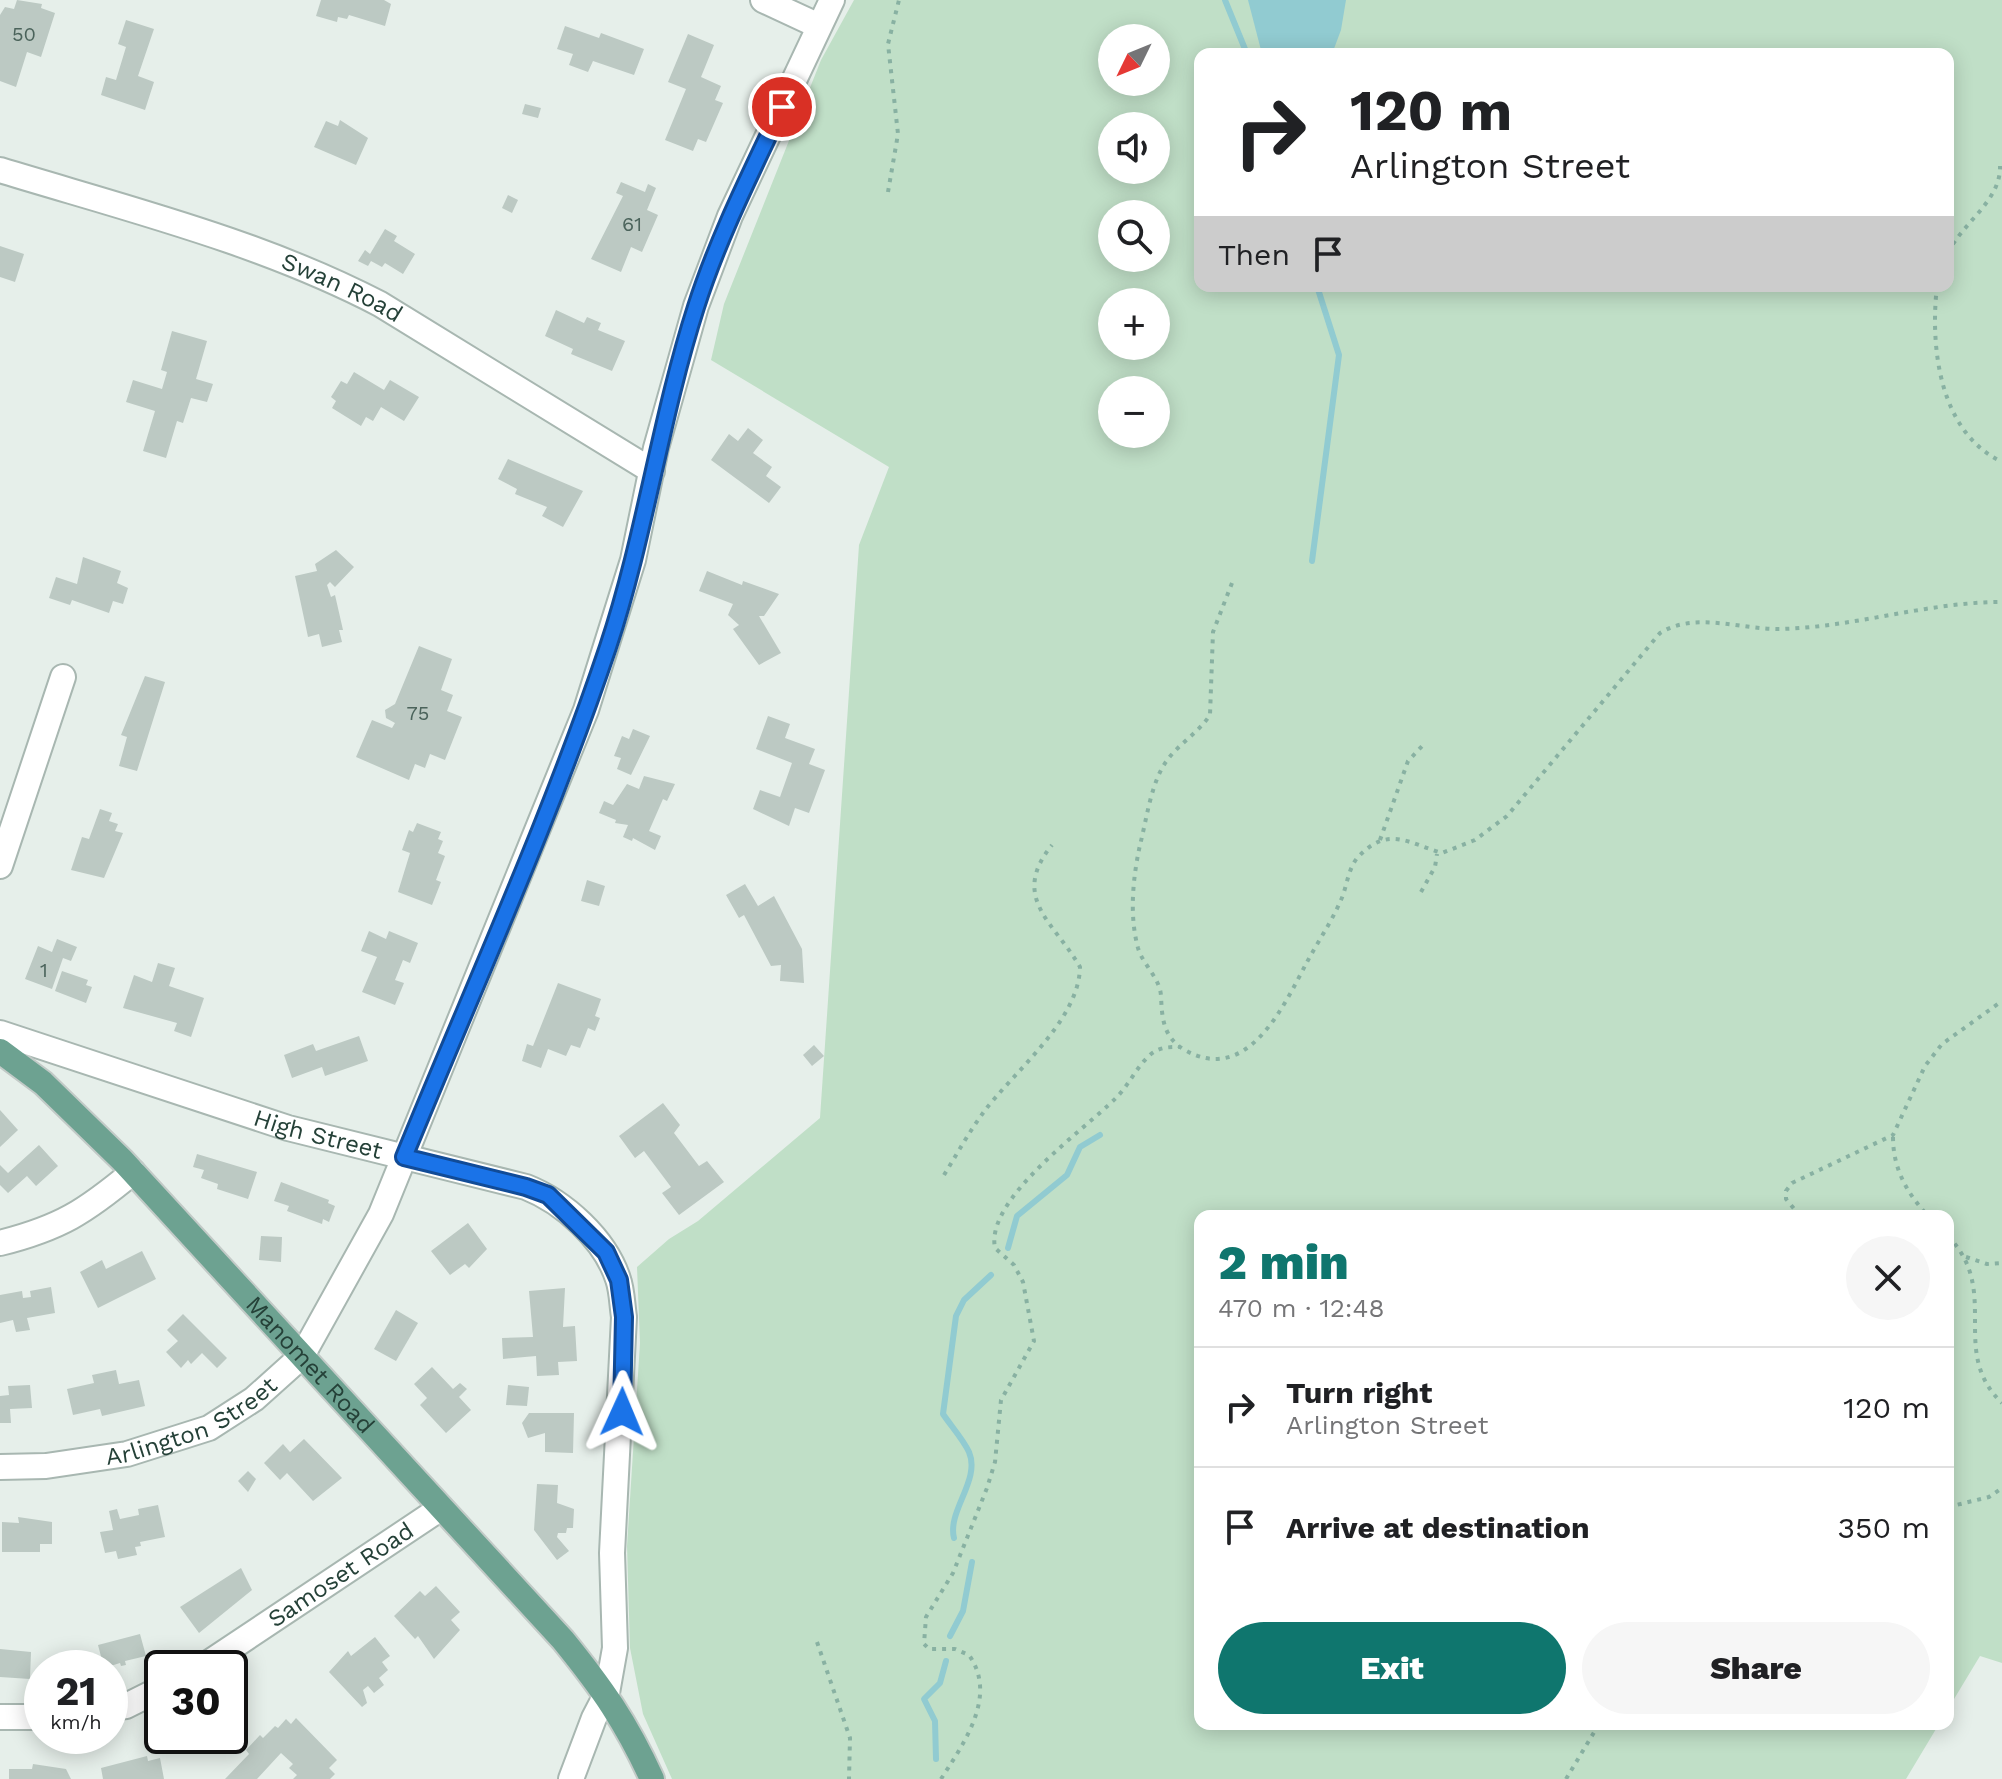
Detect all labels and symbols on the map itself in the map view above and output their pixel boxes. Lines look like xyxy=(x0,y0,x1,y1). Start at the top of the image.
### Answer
house number: 50 xyxy=(12,22,36,46)
north arrow xyxy=(1098,24,1170,96)
pin xyxy=(748,73,816,141)
house number: 61 xyxy=(622,212,642,236)
street label: Swan Road xyxy=(277,247,407,328)
house number: 75 xyxy=(407,701,429,725)
house number: 1 xyxy=(40,958,48,982)
street label: High Street xyxy=(250,1104,385,1165)
street label: Manomet Road xyxy=(240,1290,380,1439)
position arrow xyxy=(580,1370,664,1454)
street label: Arlington Street xyxy=(104,1371,283,1471)
street label: Samoset Road xyxy=(263,1516,419,1633)
speed limit sign: 30 xyxy=(144,1650,248,1754)

